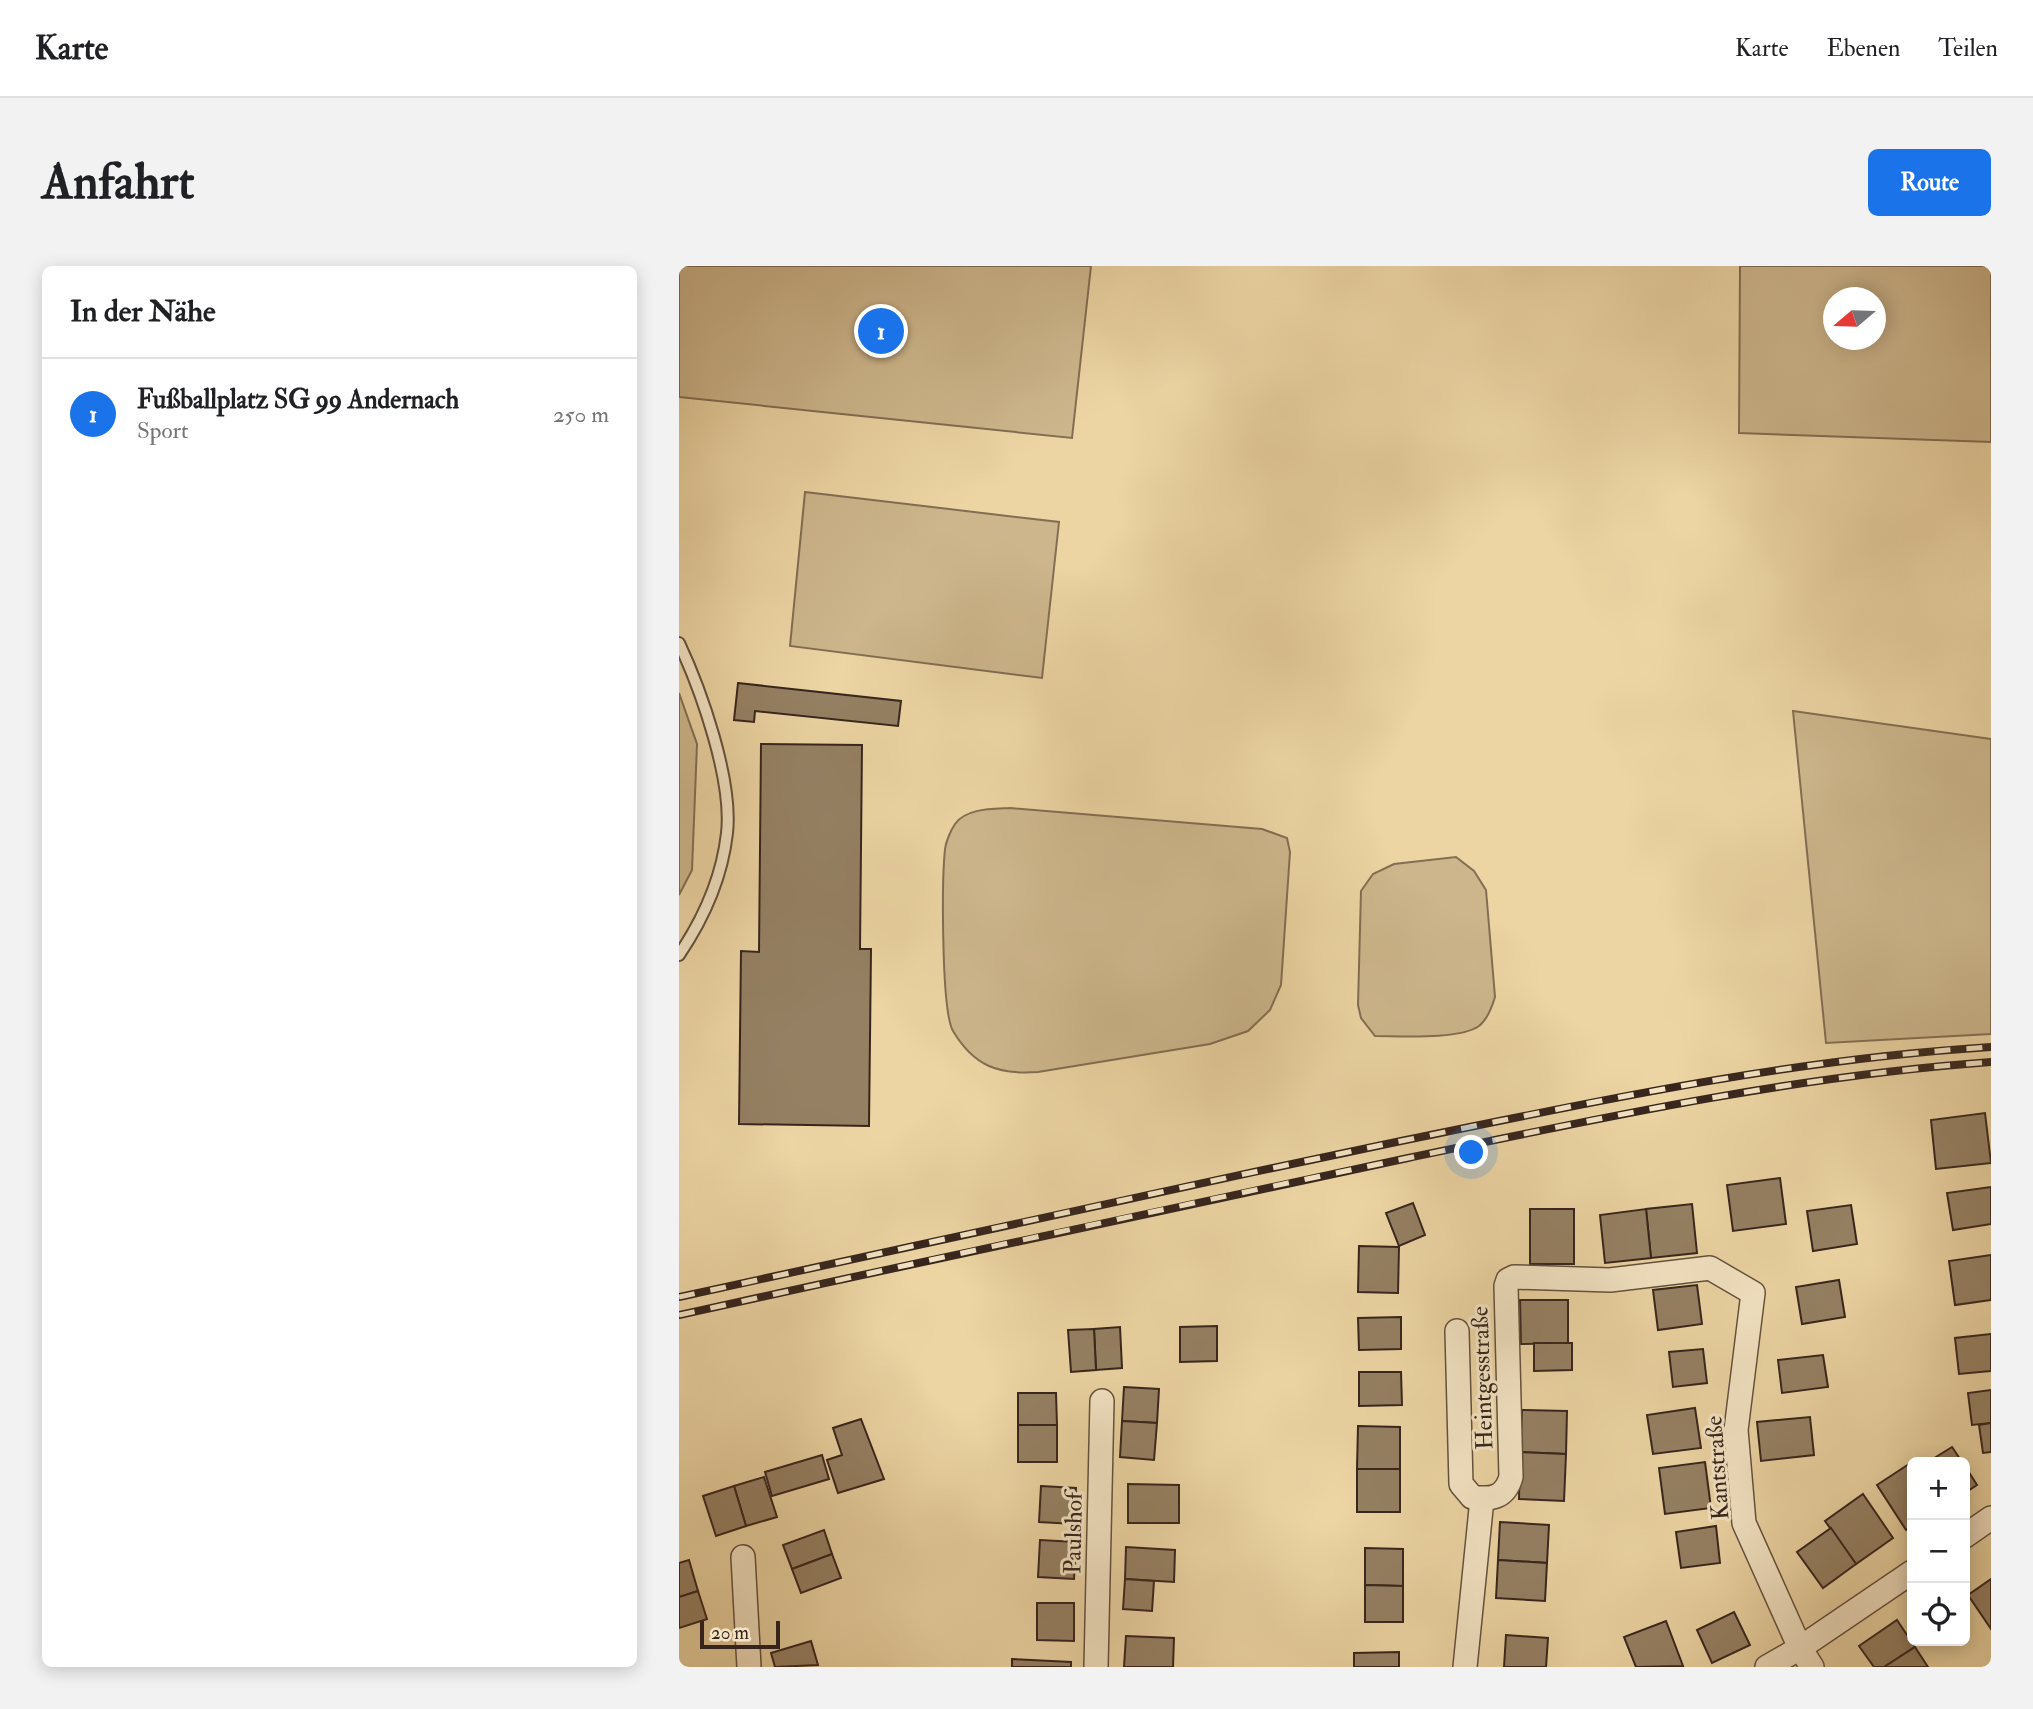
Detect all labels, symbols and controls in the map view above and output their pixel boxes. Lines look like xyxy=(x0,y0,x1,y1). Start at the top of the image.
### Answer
text: Karte xyxy=(35,28,108,69)
text: Karte xyxy=(1735,33,1788,64)
text: Ebenen xyxy=(1826,33,1900,64)
text: Teilen xyxy=(1938,33,1998,64)
button: Route xyxy=(1868,149,1991,216)
text: Anfahrt xyxy=(42,152,194,213)
north arrow xyxy=(1823,287,1886,350)
text: In der Nähe xyxy=(70,293,215,330)
pin: 1 xyxy=(858,305,904,357)
text: Fußballplatz SG 99 Andernach xyxy=(137,384,459,416)
text: 1 xyxy=(89,400,97,429)
text: 250 m xyxy=(553,400,609,429)
text: Sport xyxy=(137,416,189,445)
your location xyxy=(1454,1135,1488,1169)
street label: Heintgesstraße xyxy=(1465,1306,1500,1450)
street label: Kantstraße xyxy=(1698,1415,1737,1521)
map controls xyxy=(1907,1457,1970,1646)
button: + xyxy=(1907,1457,1970,1520)
street label: Paulshof xyxy=(1057,1489,1090,1574)
button: − xyxy=(1907,1520,1970,1583)
button: locate xyxy=(1907,1583,1970,1646)
scale bar xyxy=(700,1618,781,1650)
text: 20 m xyxy=(711,1621,749,1645)

